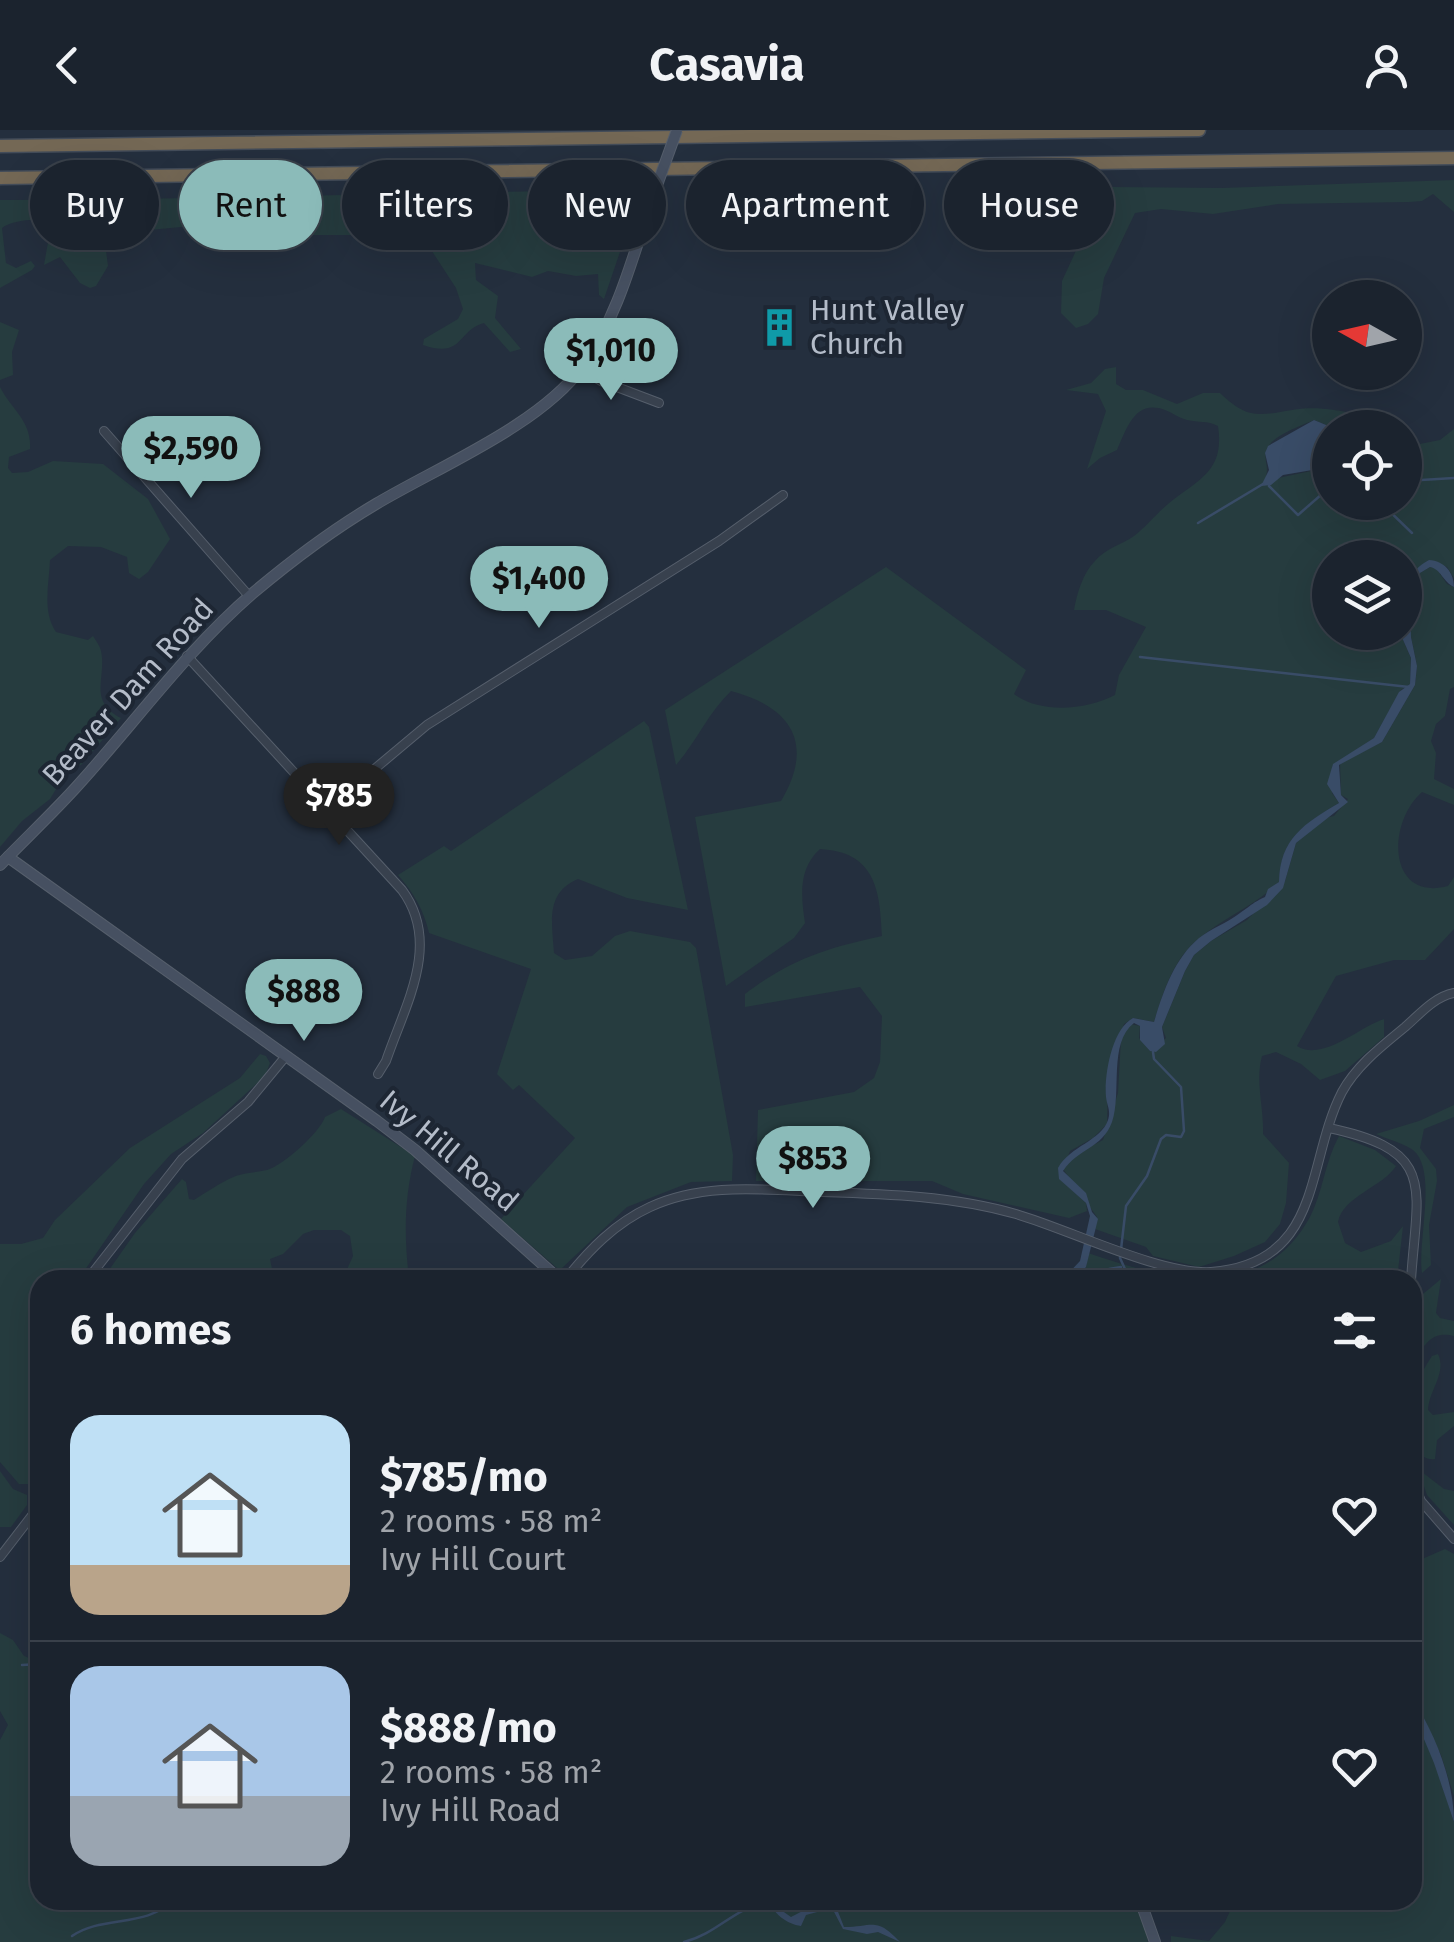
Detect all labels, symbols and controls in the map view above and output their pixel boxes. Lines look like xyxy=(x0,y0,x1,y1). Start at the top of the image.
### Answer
icon: back xyxy=(40,38,95,93)
text: Casavia xyxy=(649,38,805,92)
icon: person xyxy=(1359,38,1414,93)
chip: Buy xyxy=(30,160,159,250)
chip: Rent xyxy=(179,160,322,250)
chip: Filters xyxy=(342,160,508,250)
chip: New xyxy=(528,160,666,250)
chip: Apartment xyxy=(686,160,924,250)
chip: House xyxy=(944,160,1114,250)
north arrow xyxy=(1312,280,1422,390)
map controls xyxy=(1312,280,1422,650)
place label: Hunt Valley Church xyxy=(810,292,964,362)
building icon: Hunt Valley Church xyxy=(759,306,801,348)
pin: $1,010 xyxy=(530,318,692,403)
text: $1,010 xyxy=(566,331,656,369)
button: locate xyxy=(1312,410,1422,520)
pin: $2,590 xyxy=(110,416,272,501)
text: $2,590 xyxy=(143,429,239,467)
button: layers xyxy=(1312,540,1422,650)
pin: $1,400 xyxy=(458,546,620,631)
text: $1,400 xyxy=(492,559,586,597)
street label: Beaver Dam Road xyxy=(35,591,221,793)
pin: $785 xyxy=(280,763,398,848)
text: $785 xyxy=(305,776,373,814)
pin: $888 xyxy=(245,959,363,1044)
text: $888 xyxy=(267,972,341,1010)
street label: Ivy Hill Road xyxy=(372,1083,526,1219)
pin: $853 xyxy=(754,1126,872,1211)
text: $853 xyxy=(778,1139,848,1177)
icon: filters xyxy=(1327,1303,1382,1358)
text: 6 homes xyxy=(70,1305,231,1355)
text: $785/mo xyxy=(380,1452,548,1502)
icon: home xyxy=(150,1455,270,1575)
icon: heart xyxy=(1327,1488,1382,1543)
text: 2 rooms · 58 m² xyxy=(380,1502,602,1540)
text: Ivy Hill Court xyxy=(380,1540,566,1578)
text: $888/mo xyxy=(380,1703,557,1753)
icon: home xyxy=(150,1706,270,1826)
icon: heart xyxy=(1327,1739,1382,1794)
text: 2 rooms · 58 m² xyxy=(380,1753,602,1791)
text: Ivy Hill Road xyxy=(380,1791,561,1829)

